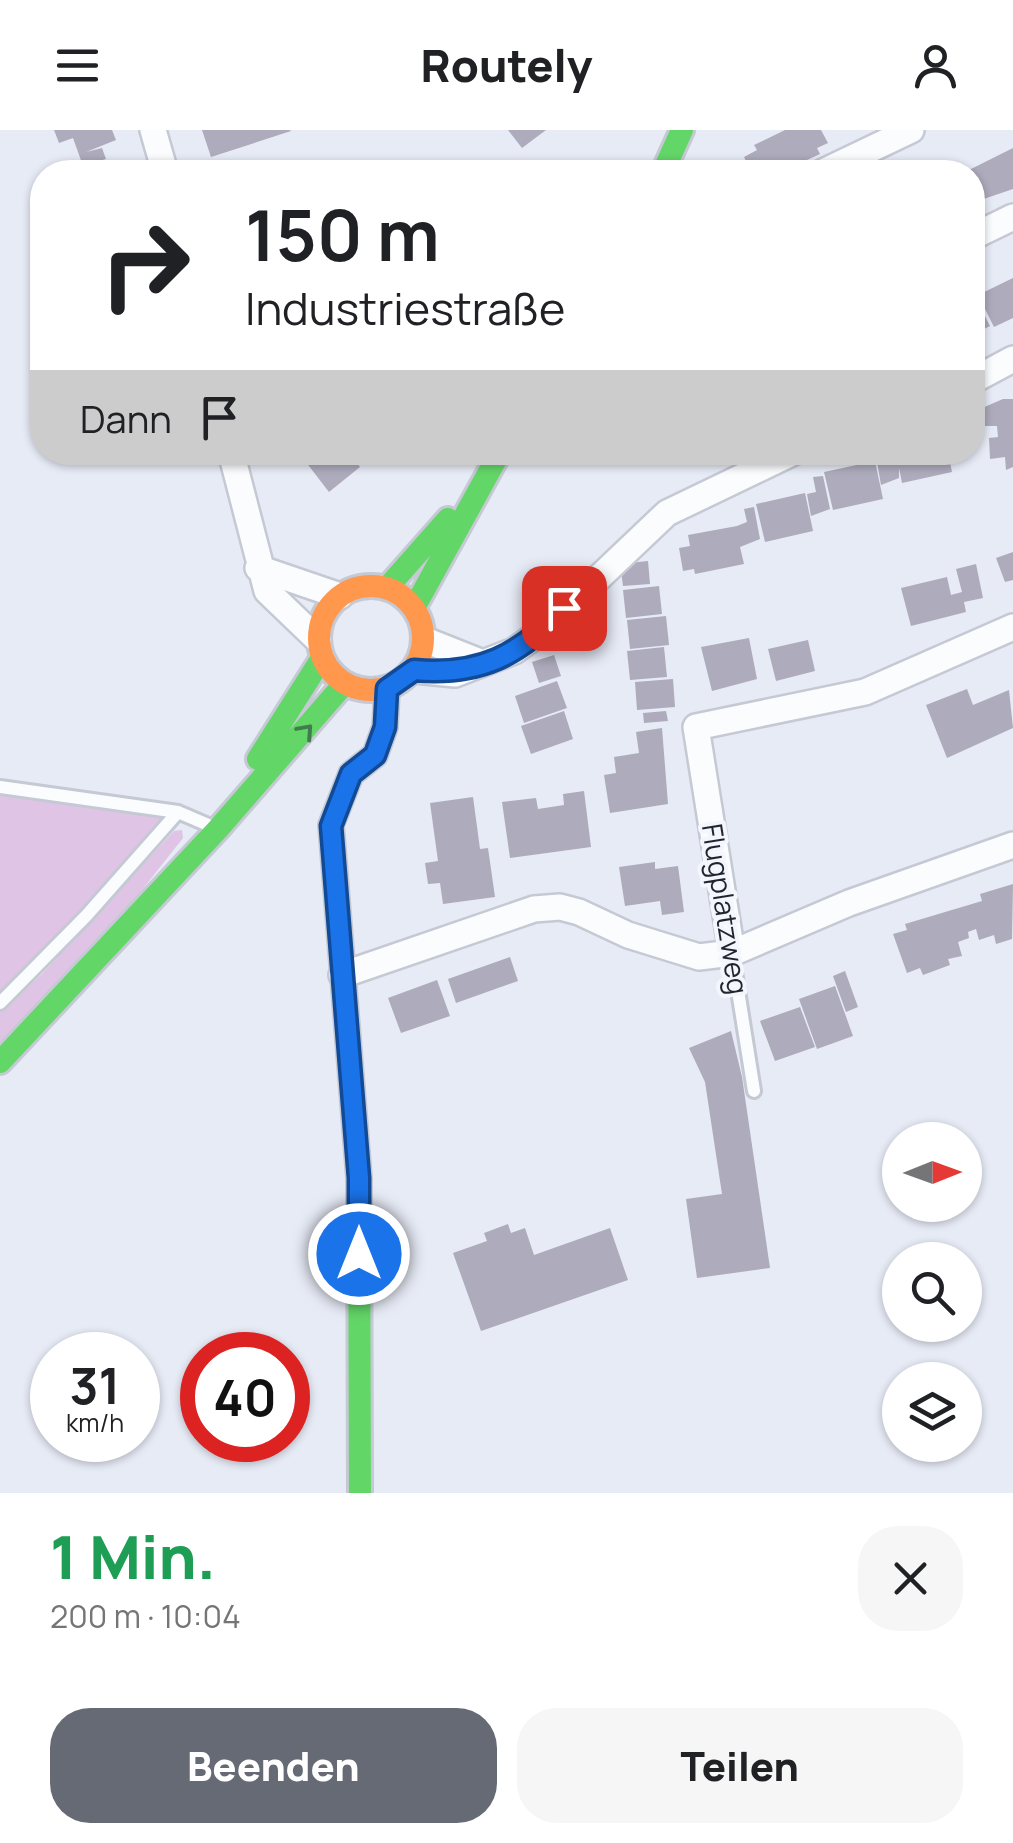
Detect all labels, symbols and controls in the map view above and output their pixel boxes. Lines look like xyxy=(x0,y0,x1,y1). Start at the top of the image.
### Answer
text: Routely xyxy=(421,34,592,96)
icon: menu xyxy=(50,38,105,93)
icon: person xyxy=(908,38,963,93)
text: 150 m xyxy=(245,186,440,282)
icon: right xyxy=(80,200,210,330)
text: Industriestraße xyxy=(245,277,565,339)
icon: arrive xyxy=(192,390,247,445)
text: Dann xyxy=(80,392,172,444)
pin xyxy=(522,566,607,651)
icon: arrive xyxy=(537,581,592,636)
one-way arrow xyxy=(294,724,312,743)
street label: Flugplatzweg xyxy=(694,821,758,997)
north arrow xyxy=(882,1122,982,1222)
map controls xyxy=(882,1122,982,1462)
position arrow xyxy=(307,1202,411,1306)
button: search xyxy=(882,1242,982,1342)
speed limit sign: 40 xyxy=(180,1332,310,1462)
text: 31 xyxy=(70,1351,120,1419)
button: layers xyxy=(882,1362,982,1462)
text: km/h xyxy=(66,1405,124,1440)
text: 1 Min. xyxy=(50,1515,216,1597)
button: close xyxy=(858,1526,963,1631)
text: 200 m · 10:04 xyxy=(50,1594,241,1638)
button: Beenden xyxy=(50,1708,497,1823)
button: Teilen xyxy=(517,1708,963,1823)

